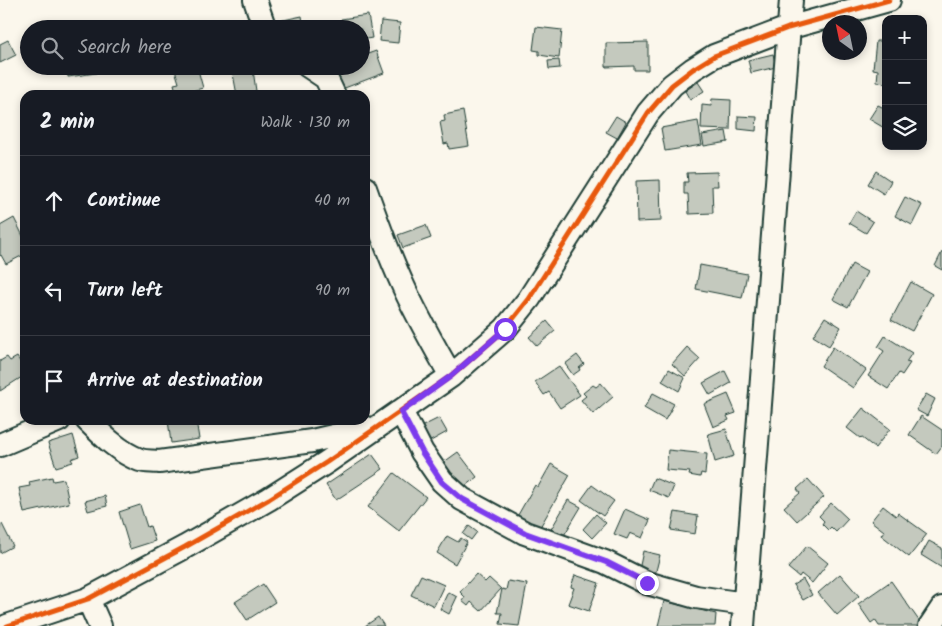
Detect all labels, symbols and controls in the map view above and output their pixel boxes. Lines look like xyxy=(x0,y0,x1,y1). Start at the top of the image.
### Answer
north arrow xyxy=(822,15,867,60)
map controls xyxy=(882,15,927,150)
button: + xyxy=(882,15,927,60)
search box xyxy=(20,20,370,75)
text: Search here xyxy=(78,33,172,63)
icon: search xyxy=(38,34,66,62)
button: − xyxy=(882,60,927,105)
button: layers xyxy=(882,105,927,150)
text: 2 min xyxy=(40,106,95,139)
text: Walk · 130 m xyxy=(261,110,350,135)
text: Continue xyxy=(87,186,160,216)
icon: ahead xyxy=(40,187,68,215)
text: 40 m xyxy=(314,188,350,213)
text: Turn left xyxy=(87,276,162,306)
icon: left xyxy=(40,277,68,305)
text: 90 m xyxy=(315,278,350,303)
route start xyxy=(494,318,517,341)
text: Arrive at destination xyxy=(87,366,263,396)
icon: arrive xyxy=(40,367,68,395)
route end xyxy=(636,572,659,595)

